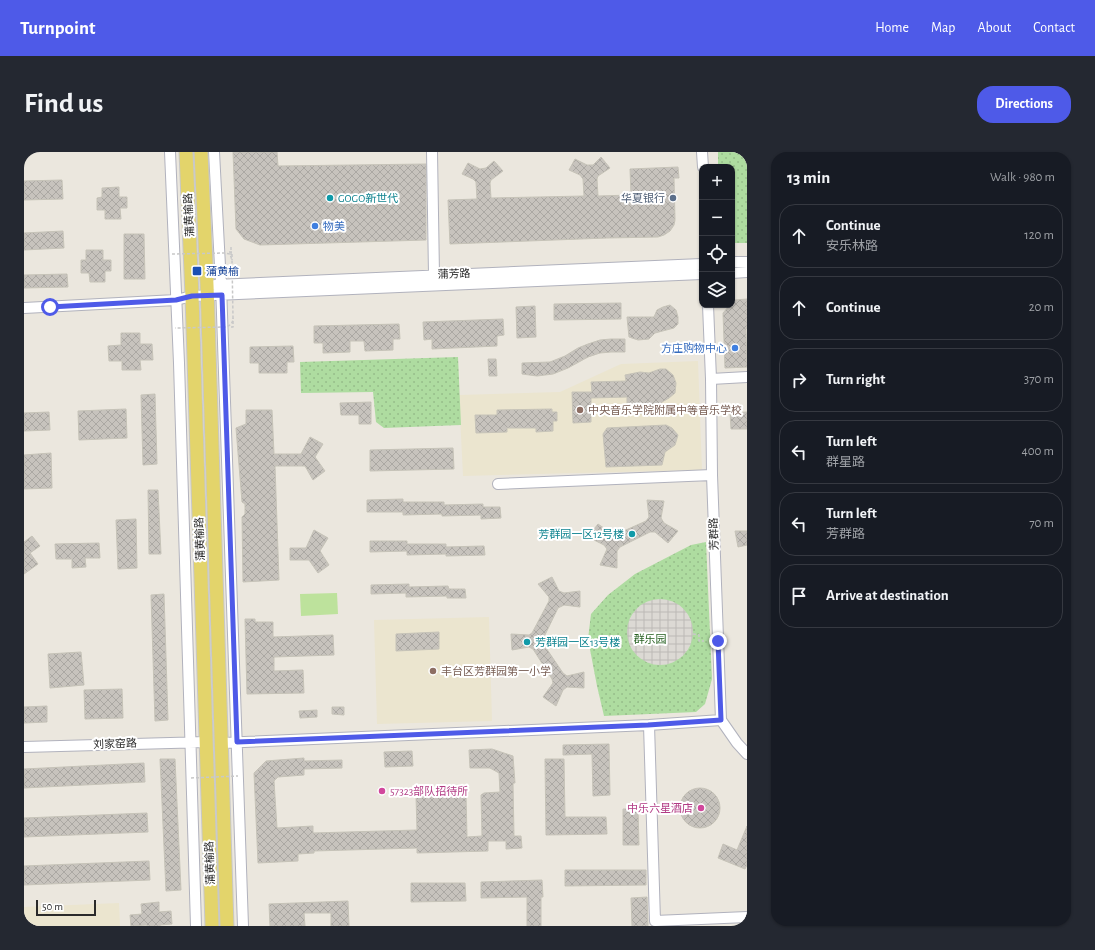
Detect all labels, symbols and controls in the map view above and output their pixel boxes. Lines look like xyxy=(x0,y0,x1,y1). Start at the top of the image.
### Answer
text: Turnpoint xyxy=(20,19,95,38)
text: Home xyxy=(875,21,909,35)
text: Map xyxy=(931,21,955,35)
text: About xyxy=(977,21,1011,35)
text: Contact xyxy=(1033,21,1075,35)
button: Directions xyxy=(977,86,1071,123)
text: Find us xyxy=(24,90,103,118)
map controls xyxy=(699,164,735,308)
button: + xyxy=(699,164,735,200)
text: 13 min xyxy=(787,169,830,186)
text: Walk · 980 m xyxy=(990,171,1055,184)
place label: GOGO新世代 xyxy=(338,192,398,204)
place label: 华夏银行 xyxy=(621,192,665,204)
street label: 蒲黄榆路 xyxy=(181,193,196,237)
marker: GOGO新世代 xyxy=(325,193,335,203)
marker: 华夏银行 xyxy=(668,193,678,203)
button: − xyxy=(699,200,735,236)
text: Continue xyxy=(826,218,881,233)
place label: 物美 xyxy=(323,220,345,232)
marker: 物美 xyxy=(310,221,320,231)
icon: ahead xyxy=(788,225,810,247)
text: 120 m xyxy=(1024,229,1054,242)
button: locate xyxy=(699,236,735,272)
text: 安乐林路 xyxy=(826,240,878,253)
marker: 蒲黄榆 xyxy=(191,265,203,277)
place label: 蒲黄榆 xyxy=(206,265,239,277)
street label: 蒲芳路 xyxy=(437,267,471,280)
button: layers xyxy=(699,272,735,308)
icon: ahead xyxy=(788,297,810,319)
route start xyxy=(41,298,59,316)
text: Continue xyxy=(826,300,881,315)
text: 20 m xyxy=(1029,301,1054,314)
place label: 方庄购物中心 xyxy=(661,342,727,354)
marker: 方庄购物中心 xyxy=(730,343,740,353)
icon: right xyxy=(788,369,810,391)
text: Turn right xyxy=(826,372,885,387)
text: 370 m xyxy=(1024,373,1054,386)
place label: 中央音乐学院附属中等音乐学校 xyxy=(588,404,742,416)
marker: 中央音乐学院附属中等音乐学校 xyxy=(575,405,585,415)
text: Turn left xyxy=(826,434,877,449)
icon: left xyxy=(788,441,810,463)
text: 400 m xyxy=(1021,445,1054,458)
text: 群星路 xyxy=(826,456,865,469)
text: Turn left xyxy=(826,506,877,521)
icon: left xyxy=(788,513,810,535)
street label: 蒲黄榆路 xyxy=(193,517,206,561)
street label: 芳群路 xyxy=(707,517,720,551)
text: 70 m xyxy=(1029,517,1054,530)
place label: 芳群园一区12号楼 xyxy=(538,528,624,540)
text: 芳群路 xyxy=(826,528,865,541)
marker: 芳群园一区12号楼 xyxy=(627,529,637,539)
icon: arrive xyxy=(788,585,810,607)
text: Arrive at destination xyxy=(826,588,949,603)
route end xyxy=(709,632,727,650)
park label: 群乐园 xyxy=(634,633,667,645)
place label: 芳群园一区13号楼 xyxy=(535,636,620,648)
marker: 芳群园一区13号楼 xyxy=(522,637,532,647)
place label: 丰台区芳群园第一小学 xyxy=(441,665,551,677)
marker: 丰台区芳群园第一小学 xyxy=(428,666,438,676)
street label: 刘家窑路 xyxy=(93,737,137,750)
place label: 57323部队招待所 xyxy=(390,785,468,797)
marker: 57323部队招待所 xyxy=(377,786,387,796)
place label: 中乐六星酒店 xyxy=(627,802,693,814)
marker: 中乐六星酒店 xyxy=(696,803,706,813)
street label: 蒲黄榆路 xyxy=(203,841,216,885)
scale bar xyxy=(36,898,96,917)
text: 50 m xyxy=(42,901,63,912)

